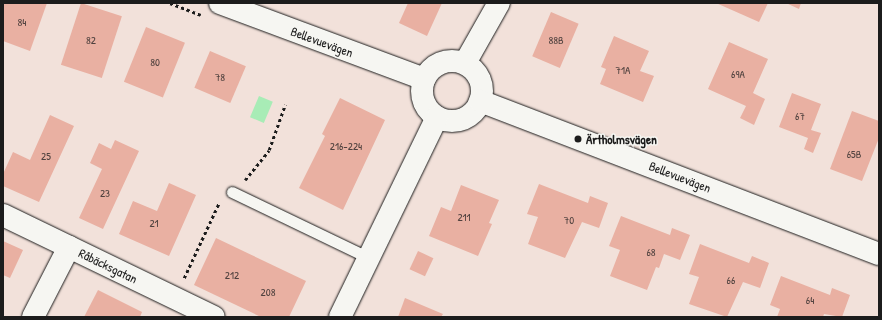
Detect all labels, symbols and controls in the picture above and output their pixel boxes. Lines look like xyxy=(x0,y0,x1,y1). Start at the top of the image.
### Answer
house number: 84 xyxy=(18,15,26,29)
street label: Bellevuevägen xyxy=(289,24,355,60)
house number: 82 xyxy=(86,33,96,47)
house number: 88B xyxy=(548,33,564,47)
house number: 80 xyxy=(150,55,160,69)
house number: 71A xyxy=(616,63,630,77)
house number: 69A xyxy=(731,67,745,81)
house number: 78 xyxy=(215,70,225,84)
house number: 67 xyxy=(795,109,805,123)
place label: Ärtholmsvägen xyxy=(586,131,657,147)
marker: Ärtholmsvägen xyxy=(573,134,583,144)
house number: 216-224 xyxy=(330,139,362,153)
house number: 65B xyxy=(847,147,861,161)
house number: 25 xyxy=(41,149,51,163)
street label: Bellevuevägen xyxy=(647,158,713,196)
house number: 23 xyxy=(100,186,110,200)
house number: 211 xyxy=(457,210,471,224)
house number: 70 xyxy=(564,213,574,227)
house number: 21 xyxy=(149,216,159,230)
street label: Råbäcksgatan xyxy=(76,245,140,287)
house number: 68 xyxy=(646,245,656,259)
house number: 212 xyxy=(225,268,239,282)
house number: 66 xyxy=(727,273,735,287)
house number: 208 xyxy=(261,285,275,299)
house number: 64 xyxy=(806,293,814,307)

